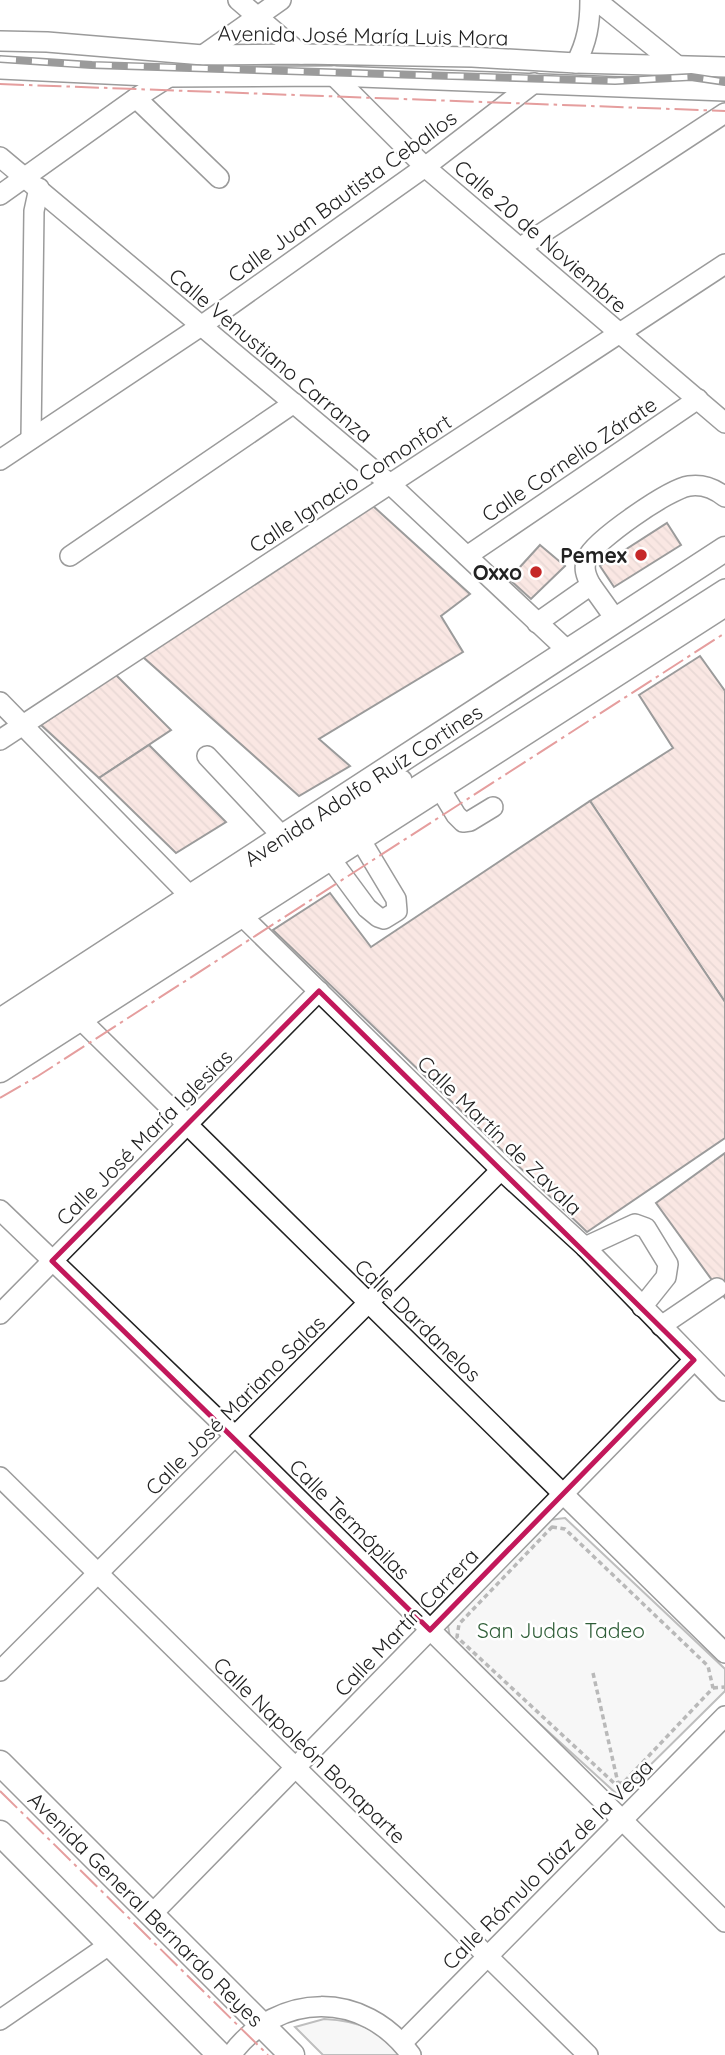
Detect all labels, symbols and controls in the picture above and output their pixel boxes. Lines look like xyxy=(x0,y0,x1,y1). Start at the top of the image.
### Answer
street label: Avenida José María Luis Mora xyxy=(217,19,509,51)
street label: Calle Juan Bautista Ceballos xyxy=(223,104,461,288)
street label: Calle 20 de Noviembre xyxy=(449,154,633,318)
street label: Calle Venustiano Carranza xyxy=(164,262,378,448)
street label: Calle Cornelio Zárate xyxy=(477,391,661,527)
street label: Calle Ignacio Comonfort xyxy=(244,408,456,558)
place label: Pemex xyxy=(560,542,627,568)
marker: Pemex xyxy=(633,547,649,563)
place label: Oxxo xyxy=(473,559,522,585)
marker: Oxxo xyxy=(528,564,544,580)
street label: Avenida Adolfo Ruíz Cortines xyxy=(239,698,487,872)
street label: Calle José María Iglesias xyxy=(50,1043,238,1231)
street label: Calle Martín de Zavala xyxy=(412,1050,588,1220)
street label: Calle Dardanelos xyxy=(349,1253,487,1387)
street label: Calle José Mariano Salas xyxy=(140,1310,330,1500)
street label: Calle Termópilas xyxy=(284,1453,416,1585)
street label: Calle Martín Carrera xyxy=(329,1543,483,1701)
park label: San Judas Tadeo xyxy=(477,1617,645,1643)
street label: Calle Napoleón Bonaparte xyxy=(208,1651,412,1849)
street label: Calle Rómulo Díaz de la Vega xyxy=(436,1753,658,1975)
street label: Avenida General Bernardo Reyes xyxy=(23,1786,269,2032)

